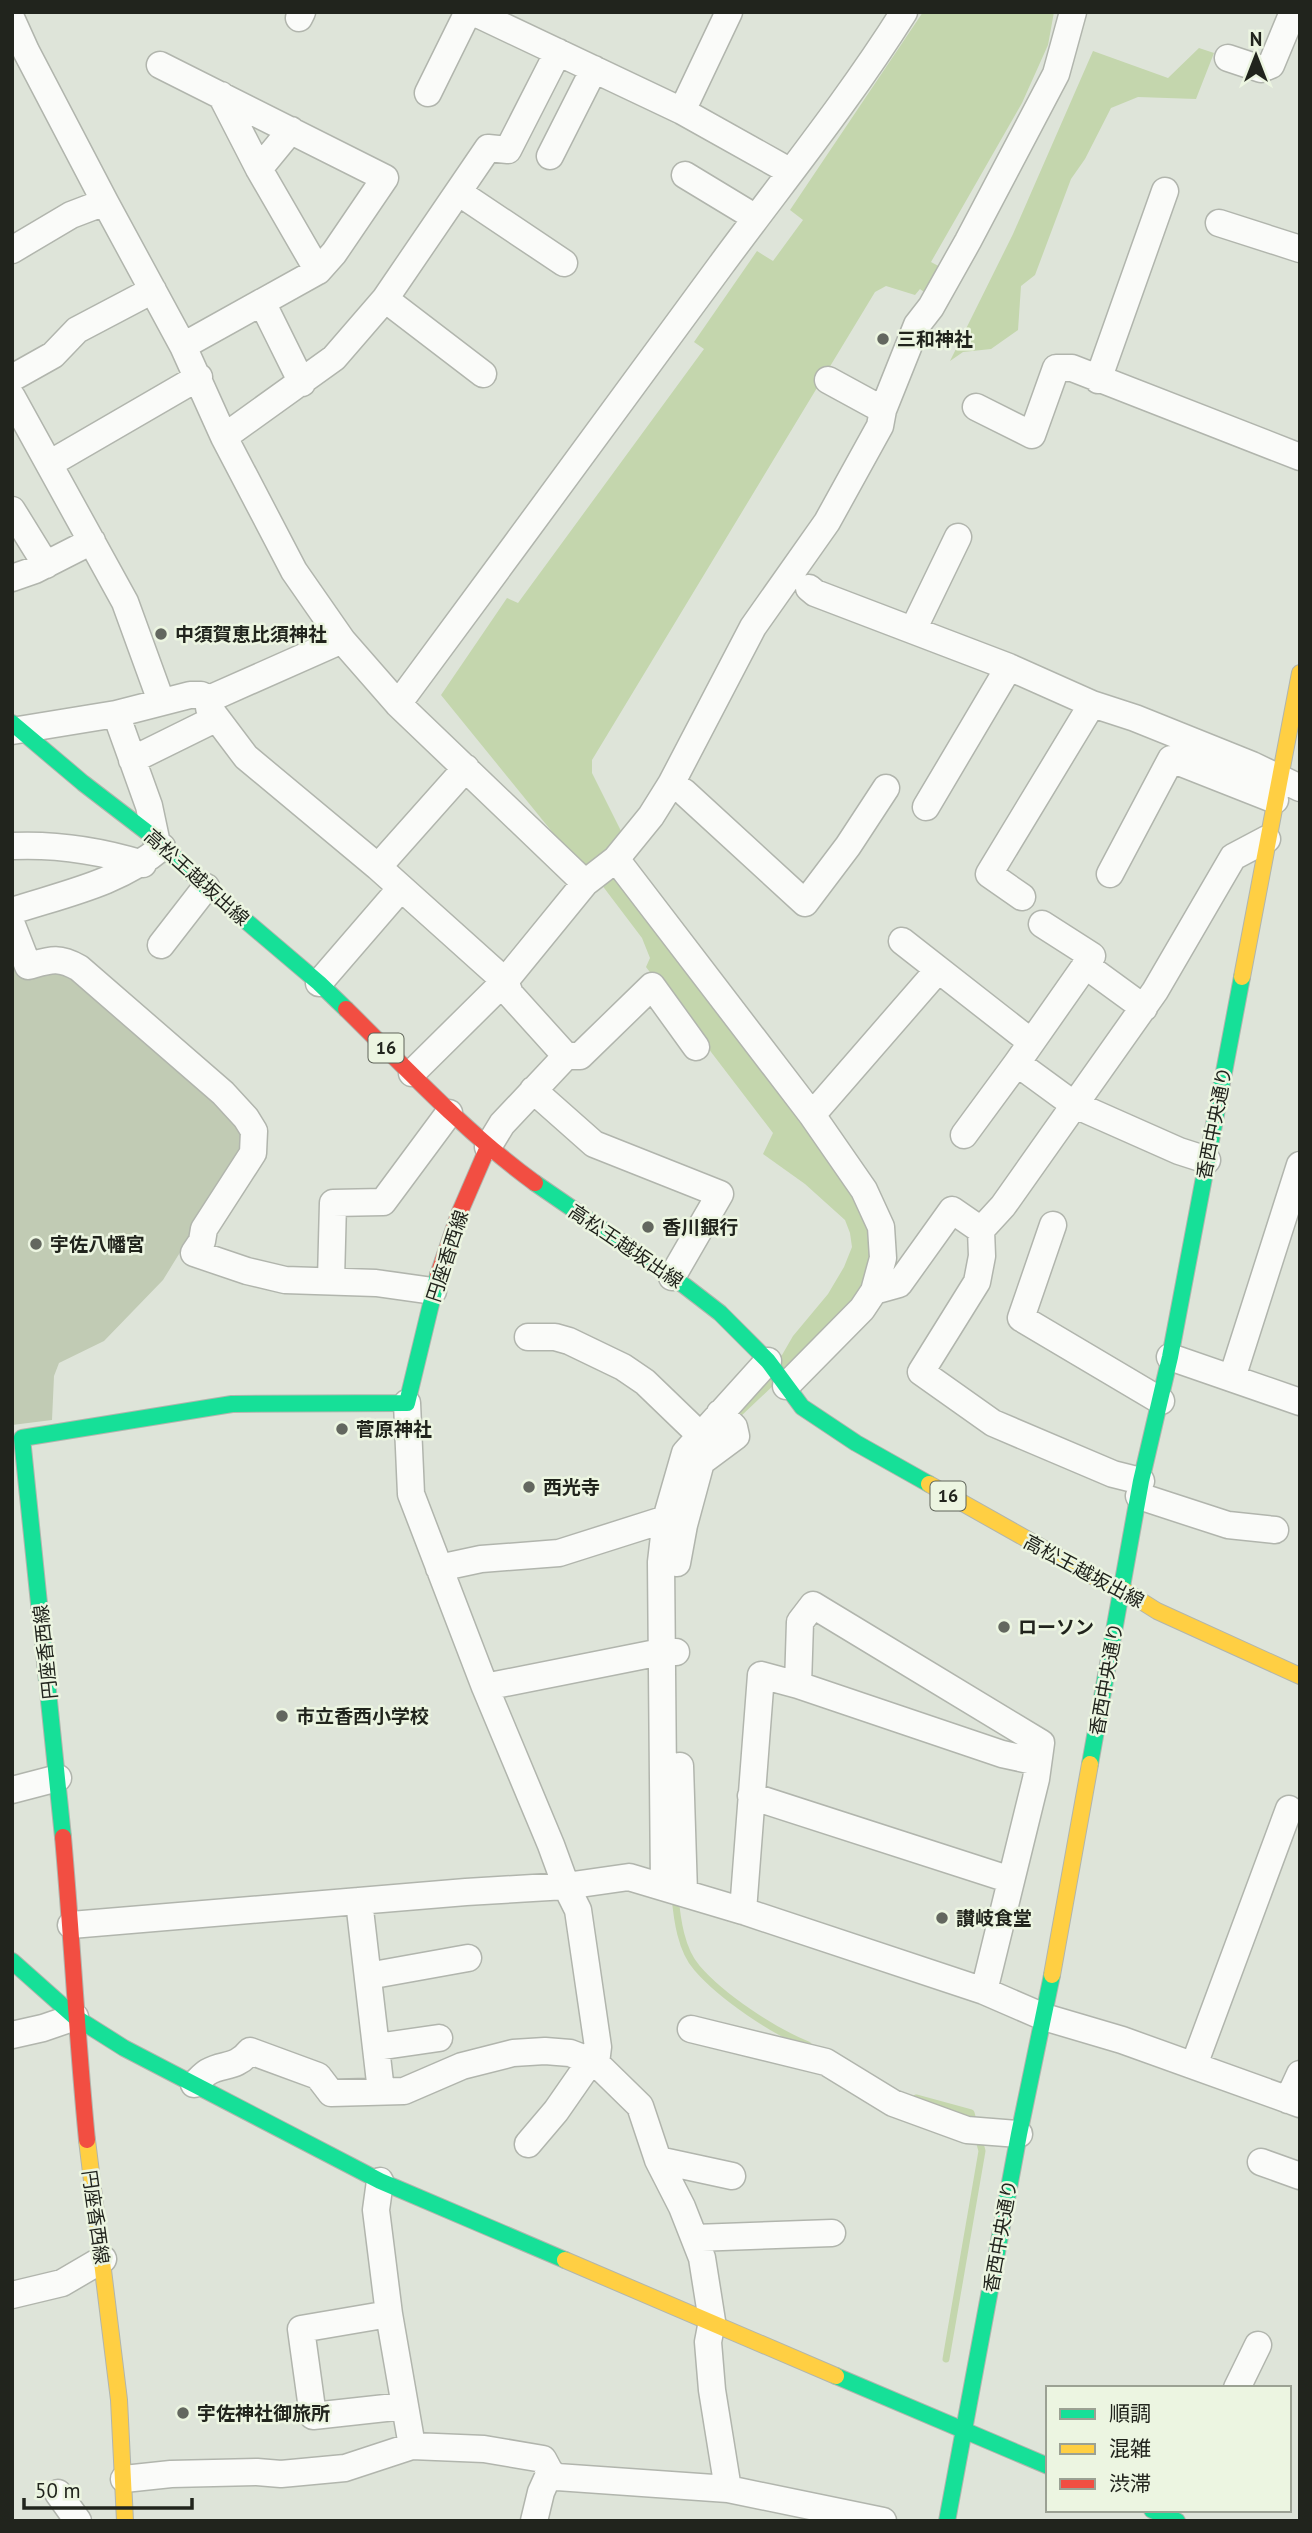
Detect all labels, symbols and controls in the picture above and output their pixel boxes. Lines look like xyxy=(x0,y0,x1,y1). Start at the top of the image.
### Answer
north arrow xyxy=(1221,21,1291,91)
text: N xyxy=(1250,27,1262,51)
place label: 三和神社 xyxy=(897,327,973,351)
marker: 三和神社 xyxy=(875,331,891,347)
place label: 中須賀恵比須神社 xyxy=(175,622,327,646)
marker: 中須賀恵比須神社 xyxy=(153,626,169,642)
street label: 高松王越坂出線 xyxy=(140,824,254,930)
road number: 16 xyxy=(368,1034,404,1063)
street label: 香西中央通り xyxy=(1191,1065,1237,1181)
street label: 高松王越坂出線 xyxy=(564,1199,688,1293)
street label: 円座香西線 xyxy=(421,1207,473,1305)
place label: 香川銀行 xyxy=(662,1215,738,1239)
marker: 香川銀行 xyxy=(640,1219,656,1235)
place label: 宇佐八幡宮 xyxy=(50,1232,145,1256)
marker: 宇佐八幡宮 xyxy=(28,1236,44,1252)
place label: 菅原神社 xyxy=(356,1417,432,1441)
marker: 菅原神社 xyxy=(334,1421,350,1437)
place label: 西光寺 xyxy=(543,1475,600,1499)
marker: 西光寺 xyxy=(521,1479,537,1495)
road number: 16 xyxy=(930,1482,965,1511)
street label: 高松王越坂出線 xyxy=(1020,1529,1148,1613)
street label: 円座香西線 xyxy=(28,1603,62,1701)
place label: ローソン xyxy=(1018,1615,1094,1639)
marker: ローソン xyxy=(996,1619,1012,1635)
street label: 香西中央通り xyxy=(1084,1621,1128,1737)
place label: 市立香西小学校 xyxy=(296,1704,429,1728)
marker: 市立香西小学校 xyxy=(274,1708,290,1724)
place label: 讃岐食堂 xyxy=(956,1906,1032,1930)
marker: 讃岐食堂 xyxy=(934,1910,950,1926)
street label: 円座香西線 xyxy=(78,2168,114,2266)
street label: 香西中央通り xyxy=(978,2178,1022,2294)
legend xyxy=(1046,2386,1291,2512)
text: 順調 xyxy=(1109,2400,1151,2427)
place label: 宇佐神社御旅所 xyxy=(197,2401,330,2425)
marker: 宇佐神社御旅所 xyxy=(175,2405,191,2421)
text: 混雑 xyxy=(1109,2435,1151,2462)
scale bar xyxy=(24,2466,192,2510)
text: 渋滞 xyxy=(1109,2470,1151,2497)
text: 50 m xyxy=(35,2477,81,2504)

